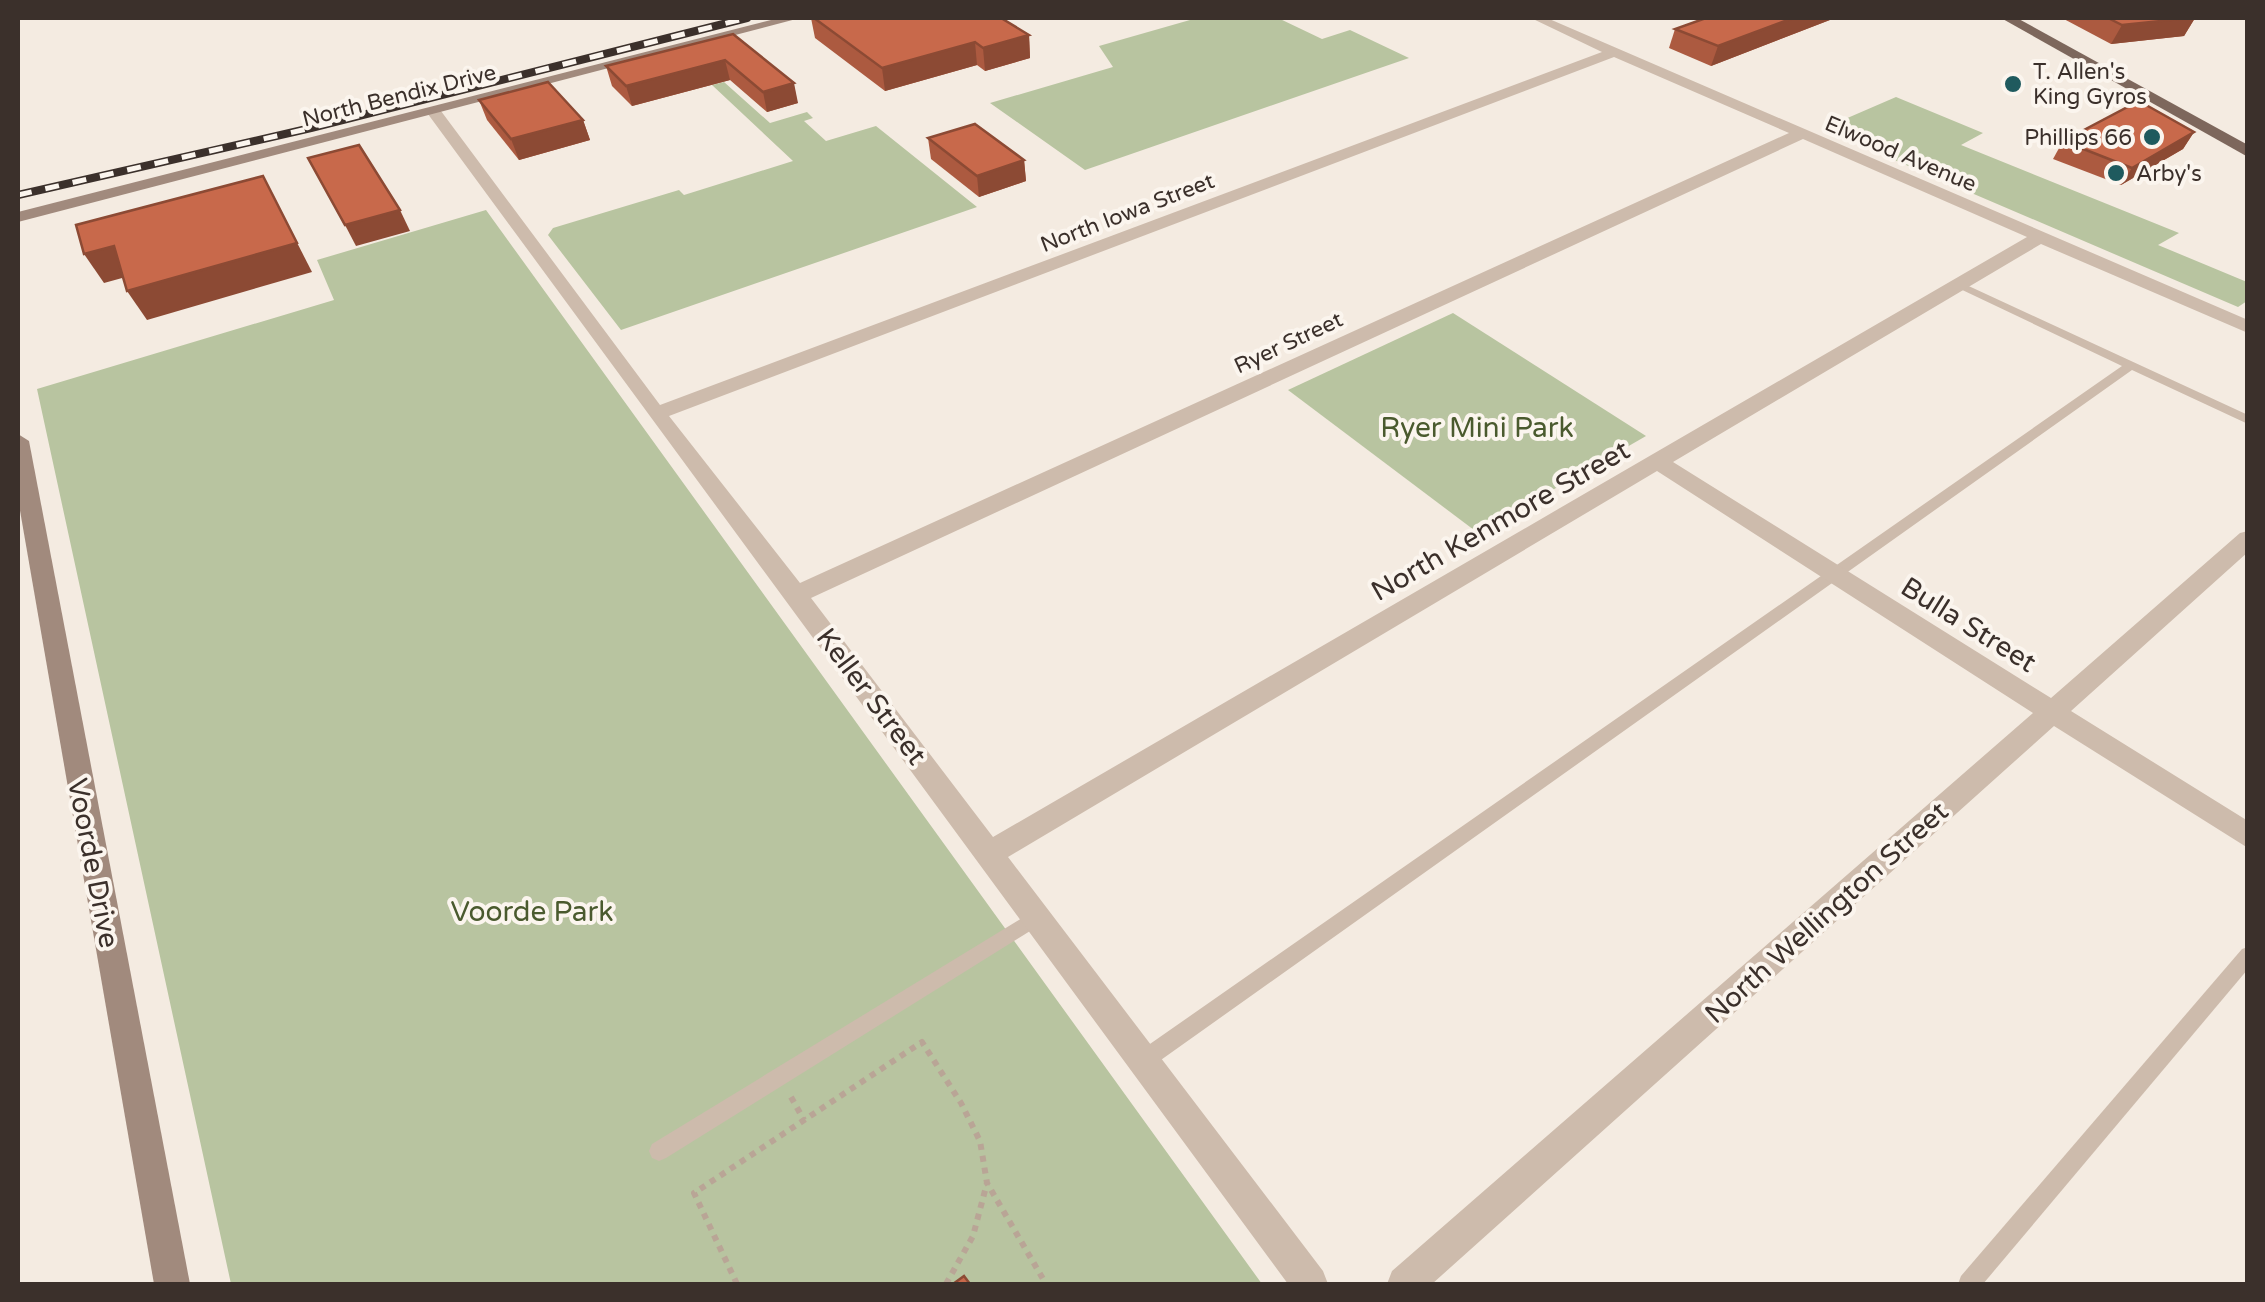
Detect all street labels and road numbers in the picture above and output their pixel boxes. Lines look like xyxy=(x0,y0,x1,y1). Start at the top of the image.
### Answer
street label: North Bendix Drive xyxy=(300,59,499,133)
street label: Elwood Avenue xyxy=(1821,110,1980,198)
street label: North Iowa Street xyxy=(1037,168,1218,258)
street label: Ryer Street xyxy=(1230,306,1347,379)
street label: North Kenmore Street xyxy=(1365,433,1636,609)
street label: Bulla Street xyxy=(1894,570,2043,680)
street label: Keller Street xyxy=(809,622,934,772)
street label: Voorde Drive xyxy=(60,776,126,951)
street label: North Wellington Street xyxy=(1698,794,1955,1031)

